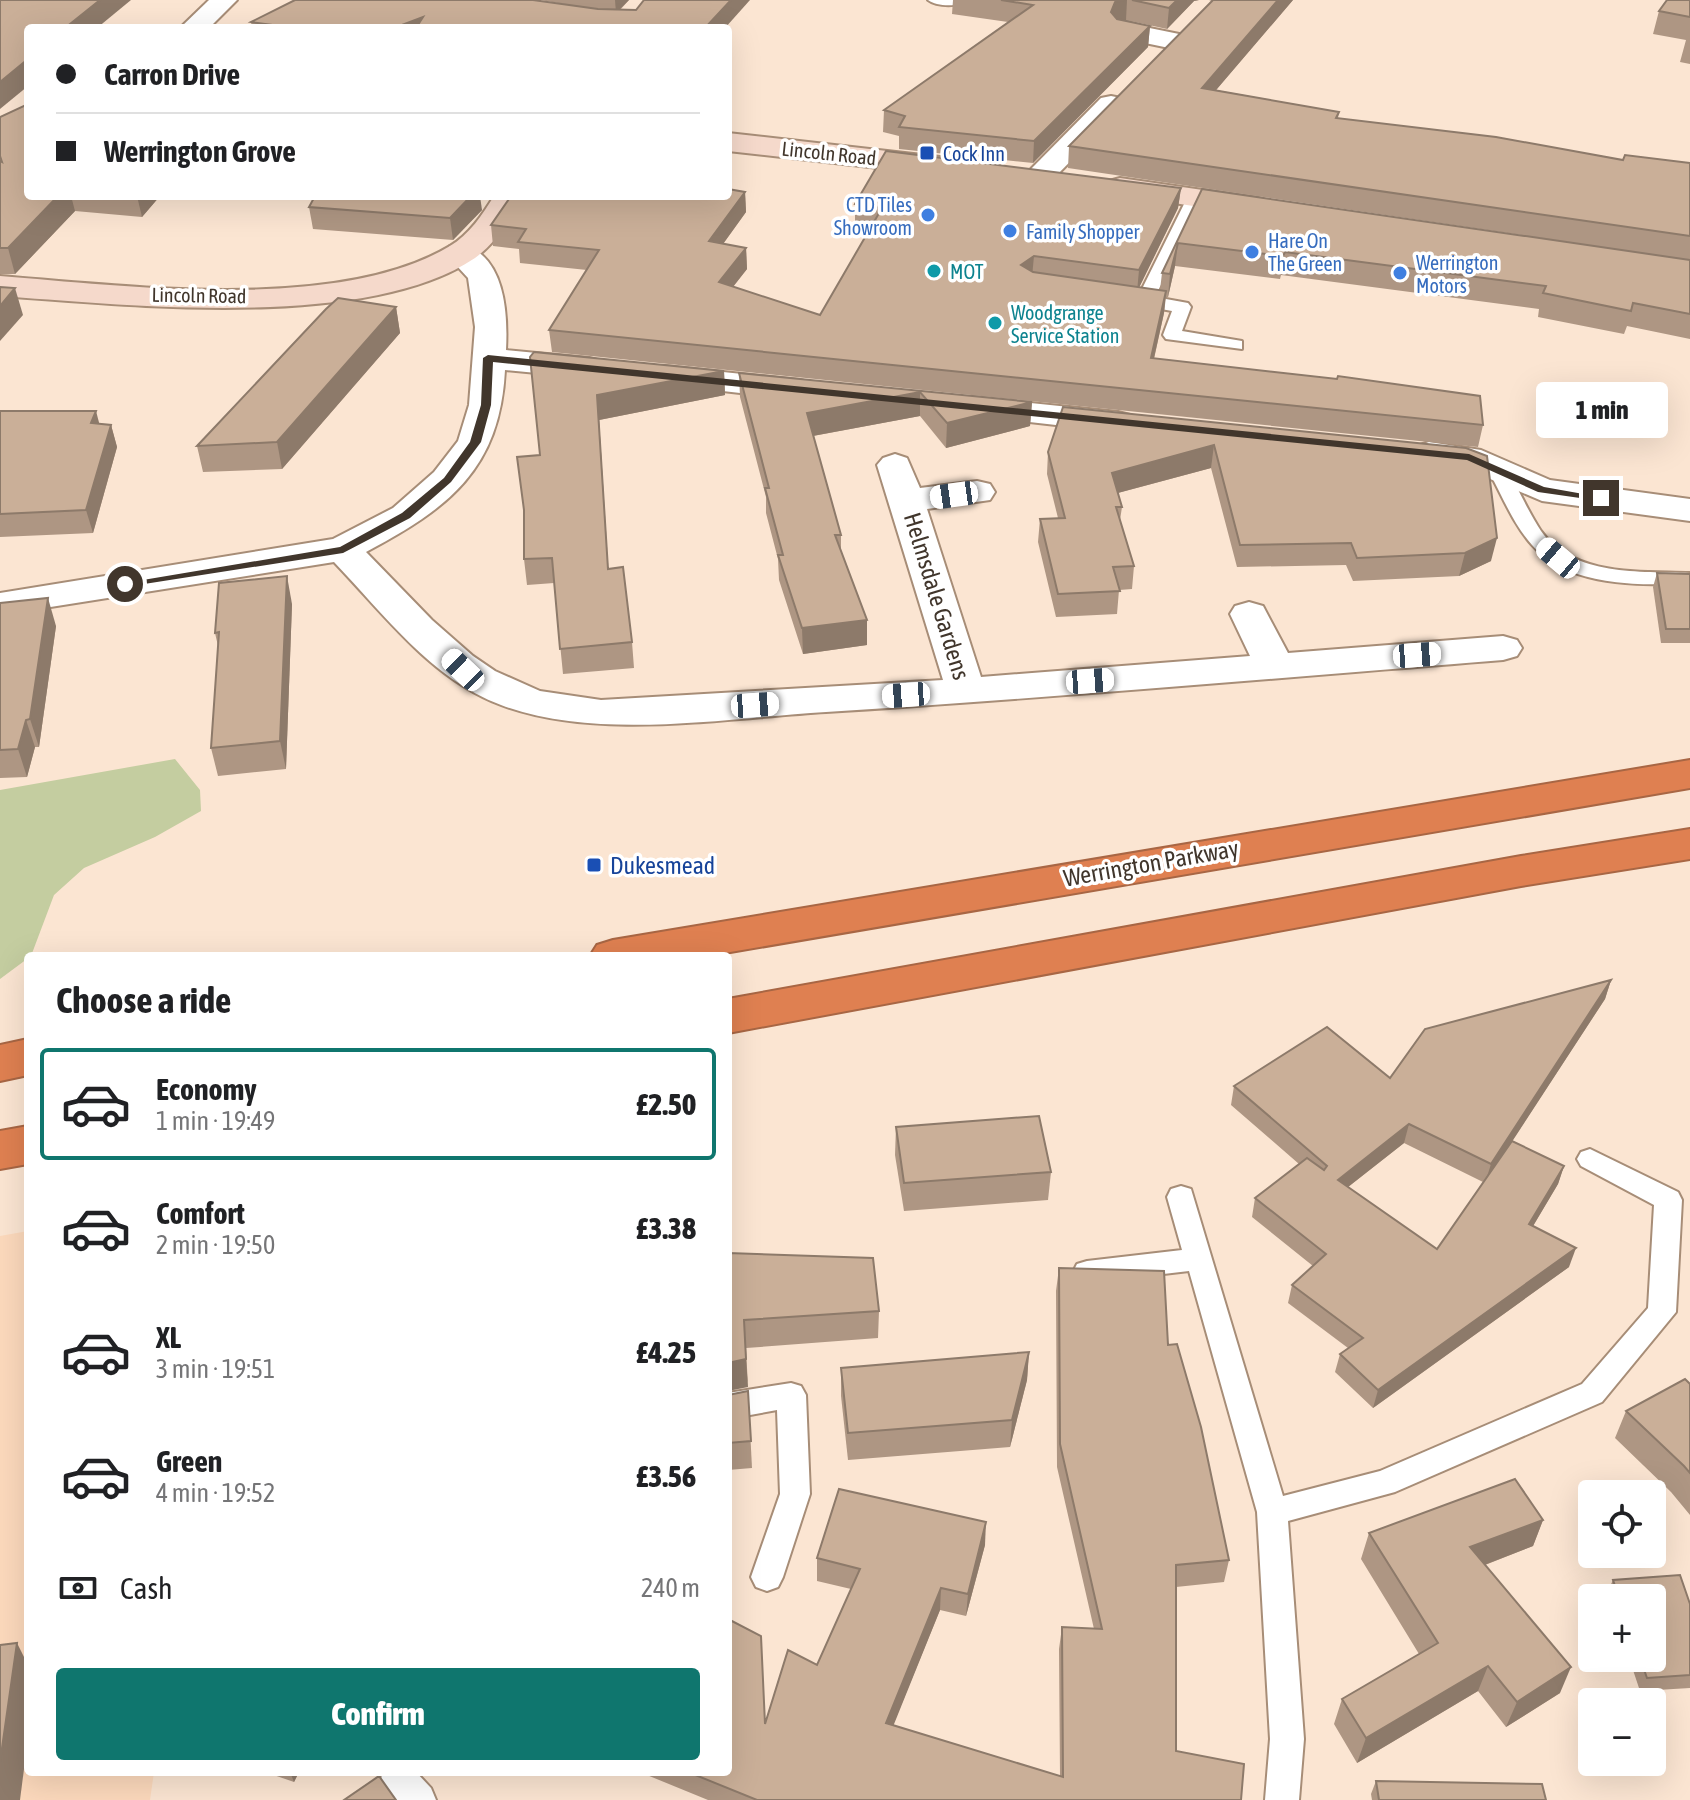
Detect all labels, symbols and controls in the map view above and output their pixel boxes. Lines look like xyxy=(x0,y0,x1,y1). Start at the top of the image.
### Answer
text: Carron Drive xyxy=(104,57,240,91)
text: Werrington Grove xyxy=(104,134,296,168)
street label: Lincoln Road xyxy=(781,137,877,169)
place label: Cock Inn xyxy=(943,142,1005,165)
marker: Cock Inn xyxy=(918,144,936,162)
place label: CTD Tiles Showroom xyxy=(834,193,912,239)
marker: CTD Tiles Showroom xyxy=(919,206,937,224)
place label: Family Shopper xyxy=(1026,220,1141,243)
marker: Family Shopper xyxy=(1001,222,1019,240)
place label: Hare On The Green xyxy=(1268,229,1342,275)
marker: Hare On The Green xyxy=(1243,243,1261,261)
place label: Werrington Motors xyxy=(1416,251,1498,297)
place label: MOT xyxy=(950,260,984,283)
marker: MOT xyxy=(925,262,943,280)
marker: Werrington Motors xyxy=(1391,264,1409,282)
street label: Lincoln Road xyxy=(151,283,247,307)
place label: Woodgrange Service Station xyxy=(1011,301,1119,347)
marker: Woodgrange Service Station xyxy=(986,314,1004,332)
callout: 1 min xyxy=(1535,382,1667,438)
text: 1 min xyxy=(1575,395,1629,425)
car xyxy=(929,480,979,510)
route end xyxy=(1583,480,1619,516)
street label: Helmsdale Gardens xyxy=(899,509,975,683)
car xyxy=(1532,533,1584,583)
route start xyxy=(107,566,143,602)
car xyxy=(1392,641,1442,669)
car xyxy=(437,645,489,695)
car xyxy=(1065,667,1115,695)
car xyxy=(881,681,931,709)
car xyxy=(730,691,780,719)
street label: Werrington Parkway xyxy=(1061,834,1241,892)
place label: Dukesmead xyxy=(610,852,715,879)
marker: Dukesmead xyxy=(585,856,603,874)
text: Choose a ride xyxy=(56,979,231,1021)
icon: car xyxy=(60,1068,132,1140)
text: Economy xyxy=(156,1072,257,1106)
text: £2.50 xyxy=(636,1087,696,1121)
text: 1 min · 19:49 xyxy=(156,1106,275,1136)
icon: car xyxy=(60,1192,132,1264)
text: Comfort xyxy=(156,1196,245,1230)
text: £3.38 xyxy=(636,1211,696,1245)
text: 2 min · 19:50 xyxy=(156,1230,275,1260)
icon: car xyxy=(60,1316,132,1388)
text: XL xyxy=(156,1320,181,1354)
text: £4.25 xyxy=(636,1335,696,1369)
text: 3 min · 19:51 xyxy=(156,1354,275,1384)
icon: car xyxy=(60,1440,132,1512)
text: Green xyxy=(156,1444,222,1478)
text: £3.56 xyxy=(636,1459,696,1493)
text: 4 min · 19:52 xyxy=(156,1478,275,1508)
map controls xyxy=(1578,1480,1666,1776)
button: locate xyxy=(1578,1480,1666,1568)
icon: cash xyxy=(56,1566,100,1610)
text: Cash xyxy=(120,1571,173,1605)
text: 240 m xyxy=(641,1573,700,1603)
button: + xyxy=(1578,1584,1666,1672)
button: Confirm xyxy=(56,1668,700,1760)
button: − xyxy=(1578,1688,1666,1776)

